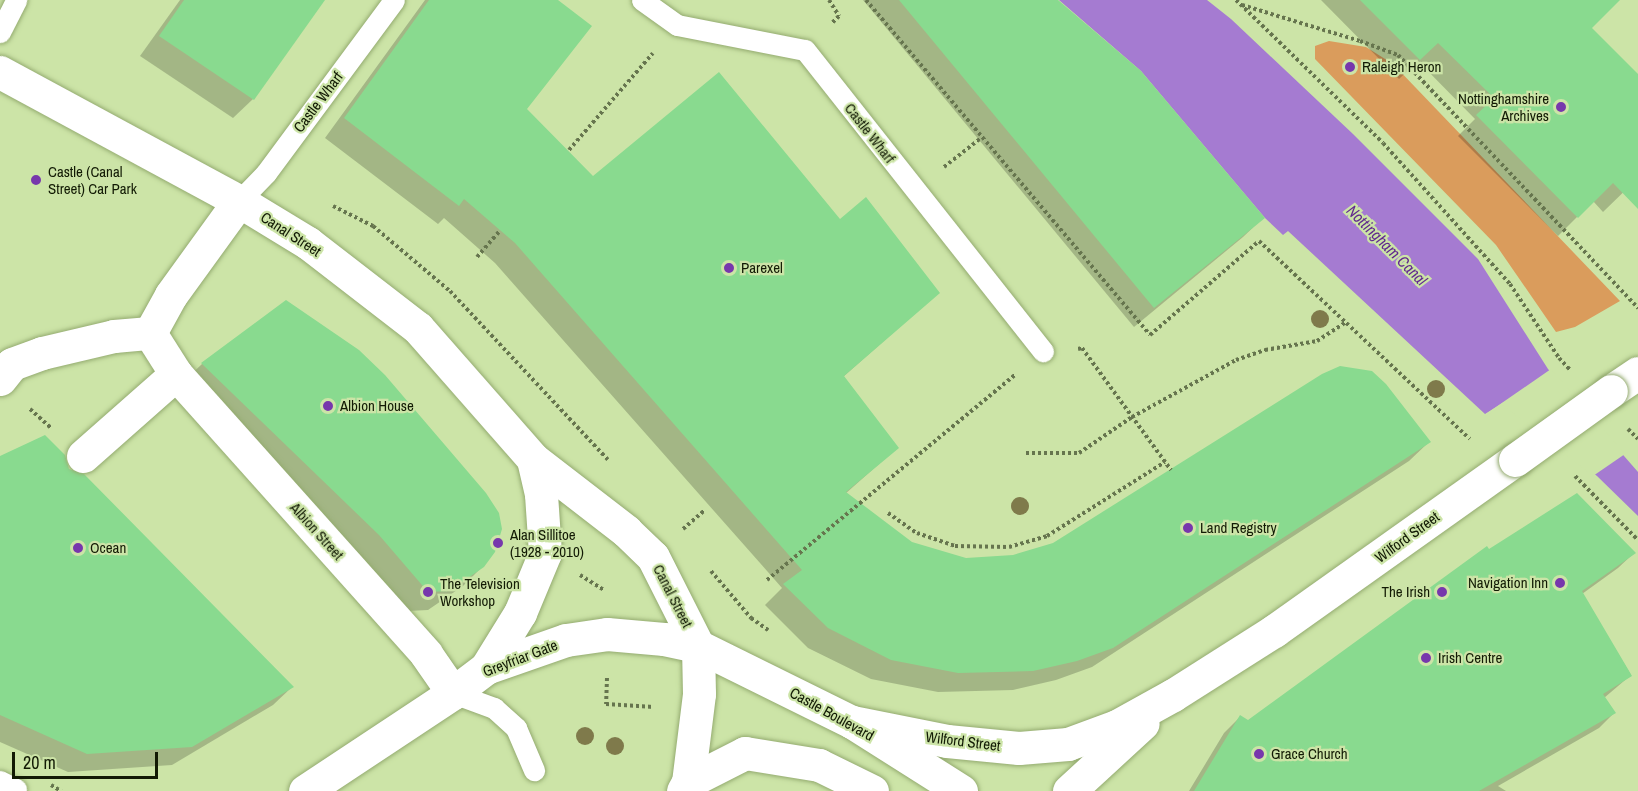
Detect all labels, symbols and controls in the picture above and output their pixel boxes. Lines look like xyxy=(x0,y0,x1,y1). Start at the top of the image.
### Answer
place label: Raleigh Heron xyxy=(1362,58,1441,76)
marker: Raleigh Heron xyxy=(1343,60,1357,74)
street label: Castle Wharf xyxy=(289,68,347,136)
place label: Nottinghamshire Archives xyxy=(1458,89,1549,124)
street label: Castle Wharf xyxy=(841,99,899,167)
marker: Nottinghamshire Archives xyxy=(1554,100,1568,114)
place label: Castle (Canal Street) Car Park xyxy=(48,162,137,197)
marker: Castle (Canal Street) Car Park xyxy=(29,173,43,187)
water label: Nottingham Canal xyxy=(1343,201,1431,289)
street label: Canal Street xyxy=(257,208,325,260)
place label: Parexel xyxy=(741,259,783,277)
marker: Parexel xyxy=(722,261,736,275)
place label: Albion House xyxy=(340,397,414,415)
marker: Albion House xyxy=(321,399,335,413)
street label: Albion Street xyxy=(287,499,347,563)
street label: Wilford Street xyxy=(1371,508,1443,566)
place label: Land Registry xyxy=(1200,519,1277,537)
marker: Land Registry xyxy=(1181,521,1195,535)
place label: Alan Sillitoe (1928 - 2010) xyxy=(510,525,584,560)
marker: Alan Sillitoe (1928 - 2010) xyxy=(491,536,505,550)
place label: Ocean xyxy=(90,539,126,557)
marker: Ocean xyxy=(71,541,85,555)
street label: Canal Street xyxy=(649,561,697,631)
place label: The Television Workshop xyxy=(440,574,520,609)
place label: Navigation Inn xyxy=(1468,574,1548,592)
marker: Navigation Inn xyxy=(1553,576,1567,590)
place label: The Irish xyxy=(1381,583,1430,601)
marker: The Television Workshop xyxy=(421,585,435,599)
marker: The Irish xyxy=(1435,585,1449,599)
street label: Greyfriar Gate xyxy=(480,636,560,680)
place label: Irish Centre xyxy=(1438,649,1502,667)
marker: Irish Centre xyxy=(1419,651,1433,665)
street label: Castle Boulevard xyxy=(787,683,877,745)
street label: Wilford Street xyxy=(925,727,1001,755)
scale bar xyxy=(15,740,160,778)
place label: Grace Church xyxy=(1271,745,1348,763)
marker: Grace Church xyxy=(1252,747,1266,761)
text: 20 m xyxy=(23,750,56,775)

